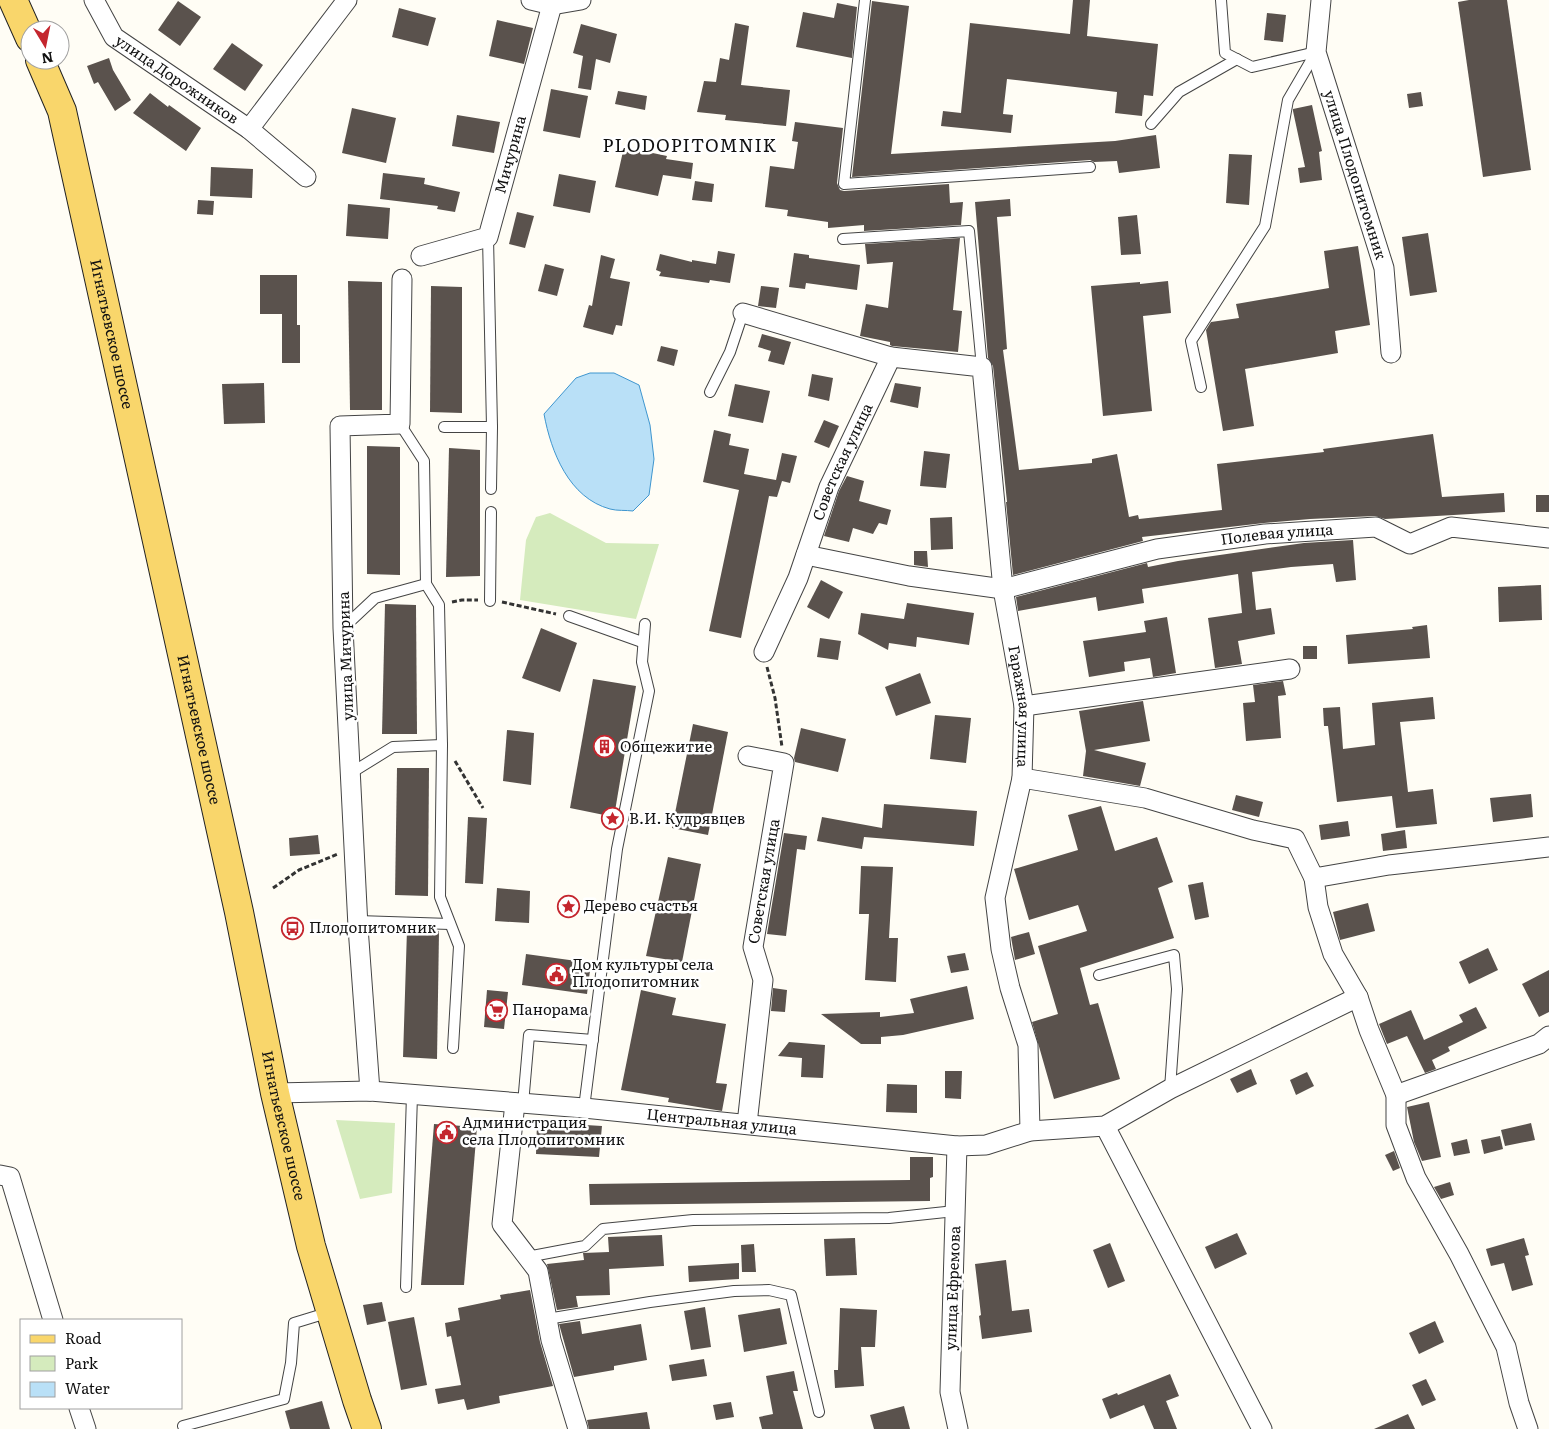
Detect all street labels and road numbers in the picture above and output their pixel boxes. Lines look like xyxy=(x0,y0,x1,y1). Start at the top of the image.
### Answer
street label: улица Дорожников xyxy=(111,28,244,129)
street label: улица Плодопитомник xyxy=(1319,87,1394,262)
street label: Мичурина xyxy=(487,112,531,196)
street label: Игнатьевское шоссе xyxy=(85,257,141,411)
street label: Советская улица xyxy=(805,398,878,523)
street label: Полевая улица xyxy=(1219,517,1335,550)
street label: улица Мичурина xyxy=(331,590,358,721)
street label: Гаражная улица xyxy=(1003,643,1038,769)
street label: Игнатьевское шоссе xyxy=(172,652,228,807)
street label: Советская улица xyxy=(741,816,785,945)
street label: Игнатьевское шоссе xyxy=(257,1048,313,1203)
street label: Центральная улица xyxy=(645,1101,799,1140)
street label: улица Ефремова xyxy=(938,1224,965,1351)

